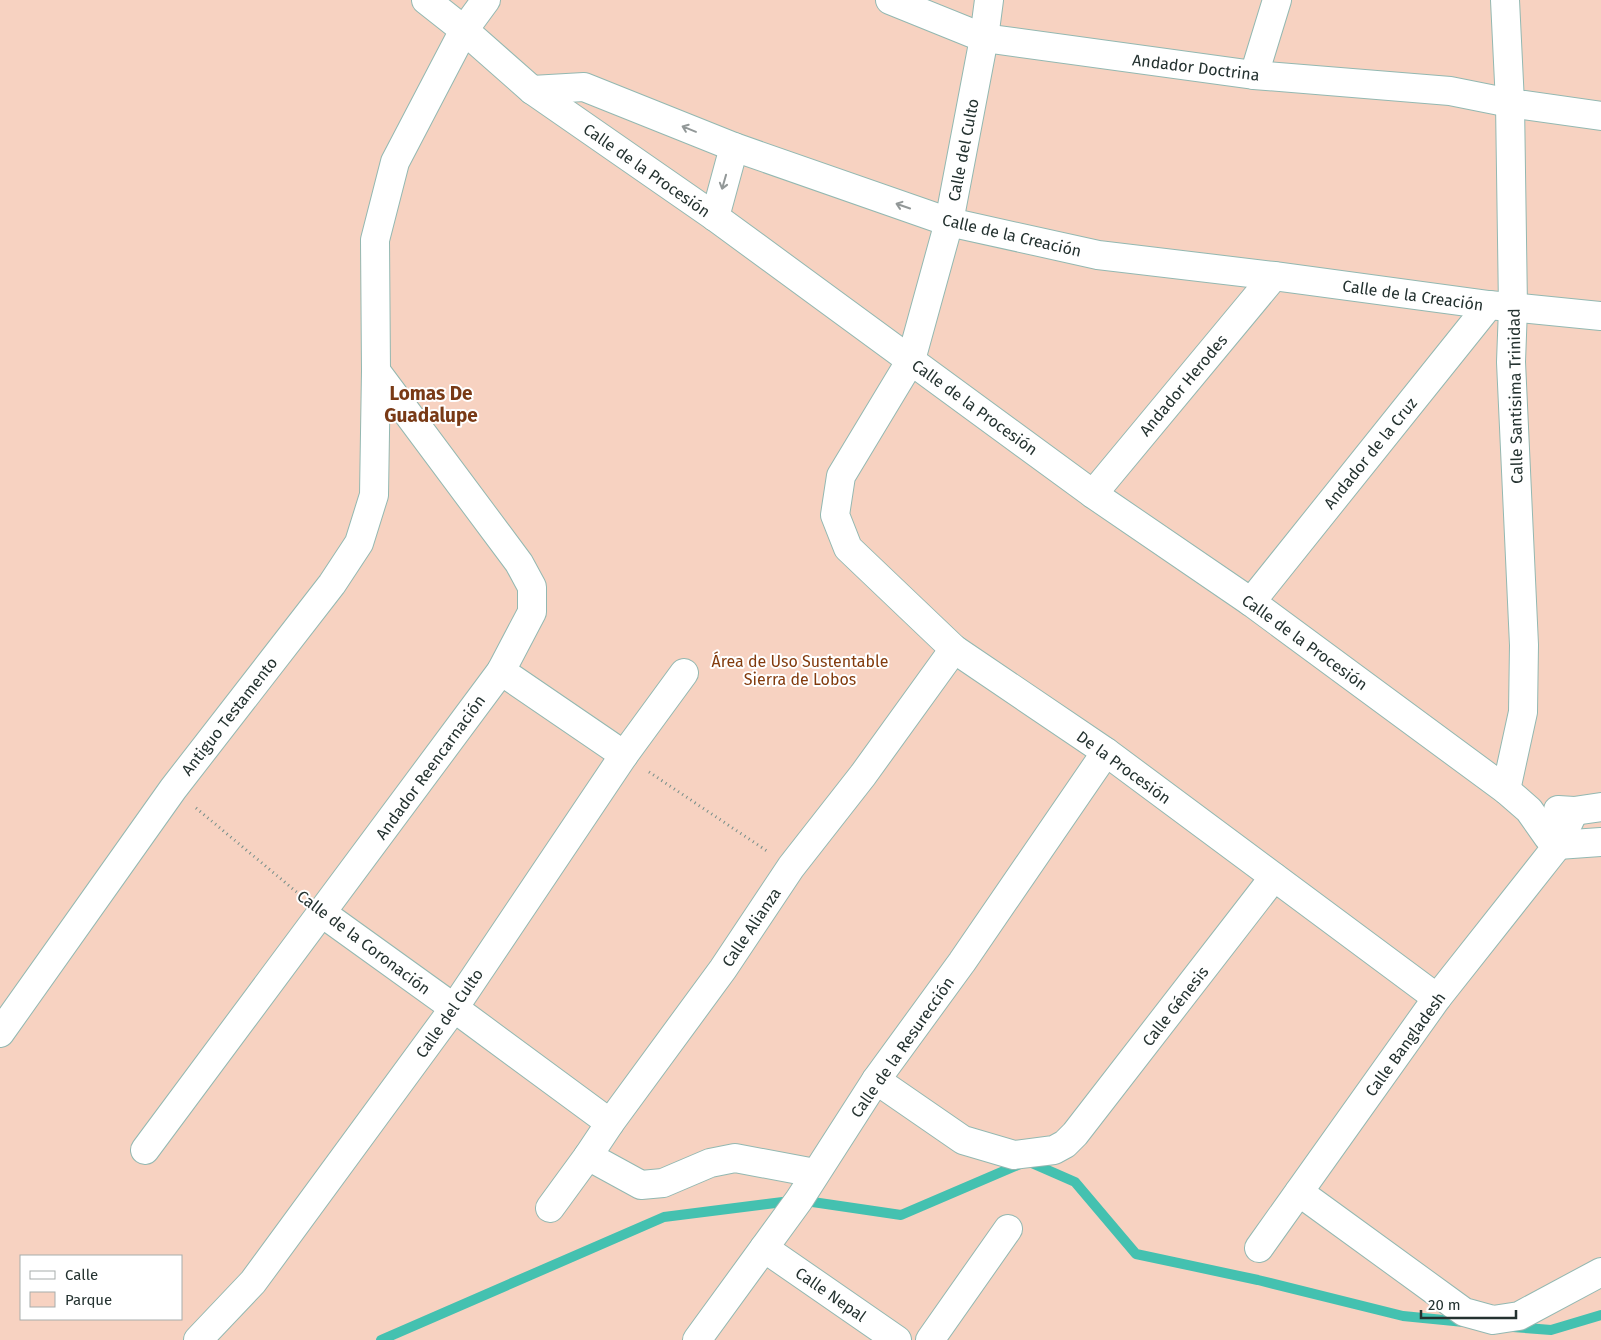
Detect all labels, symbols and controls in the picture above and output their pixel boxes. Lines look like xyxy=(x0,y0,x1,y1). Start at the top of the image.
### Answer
street label: Andador Doctrina xyxy=(1131,50,1261,85)
street label: Calle del Culto xyxy=(944,97,983,203)
street label: Calle de la Procesión xyxy=(580,119,714,221)
one-way arrow xyxy=(682,124,697,133)
one-way arrow xyxy=(719,174,729,190)
one-way arrow xyxy=(896,201,911,210)
street label: Calle de la Creación xyxy=(940,210,1083,261)
street label: Calle de la Creación xyxy=(1341,276,1485,315)
street label: Calle Santisima Trinidad xyxy=(1504,308,1527,484)
street label: Andador Herodes xyxy=(1135,331,1231,440)
street label: Calle de la Procesión xyxy=(908,356,1041,459)
district label: Lomas De Guadalupe xyxy=(384,382,478,427)
street label: Andador de la Cruz xyxy=(1320,394,1421,513)
street label: Calle de la Procesión xyxy=(1238,591,1371,694)
park label: Área de Uso Sustentable Sierra de Lobos xyxy=(712,651,888,689)
street label: Antiguo Testamento xyxy=(177,654,281,779)
street label: Andador Reencarnación xyxy=(372,691,489,843)
street label: De la Procesión xyxy=(1073,727,1174,808)
street label: Calle Alianza xyxy=(718,884,785,971)
street label: Calle de la Coronación xyxy=(293,886,434,999)
street label: Calle Génesis xyxy=(1138,963,1212,1050)
street label: Calle del Culto xyxy=(412,965,487,1061)
street label: Calle de la Resurección xyxy=(847,973,958,1121)
street label: Calle Bangladesh xyxy=(1361,988,1450,1100)
legend xyxy=(20,1255,182,1320)
street label: Calle Nepal xyxy=(792,1263,870,1326)
text: Calle xyxy=(65,1266,98,1284)
scale bar xyxy=(1421,1288,1516,1320)
text: Parque xyxy=(65,1291,112,1309)
text: 20 m xyxy=(1428,1296,1461,1314)

